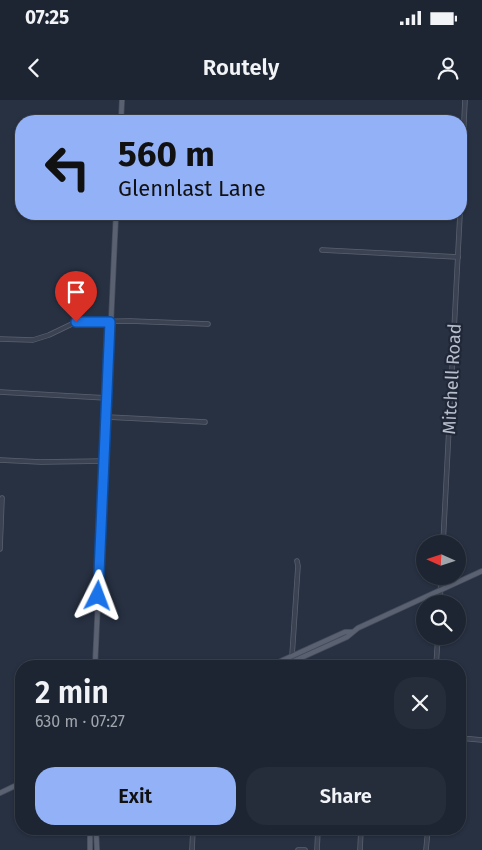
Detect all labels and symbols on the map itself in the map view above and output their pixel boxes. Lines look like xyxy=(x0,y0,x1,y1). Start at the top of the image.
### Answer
pin xyxy=(55,271,97,322)
street label: Mitchell Road xyxy=(438,323,466,435)
north arrow xyxy=(416,535,466,585)
position arrow xyxy=(71,569,123,621)

